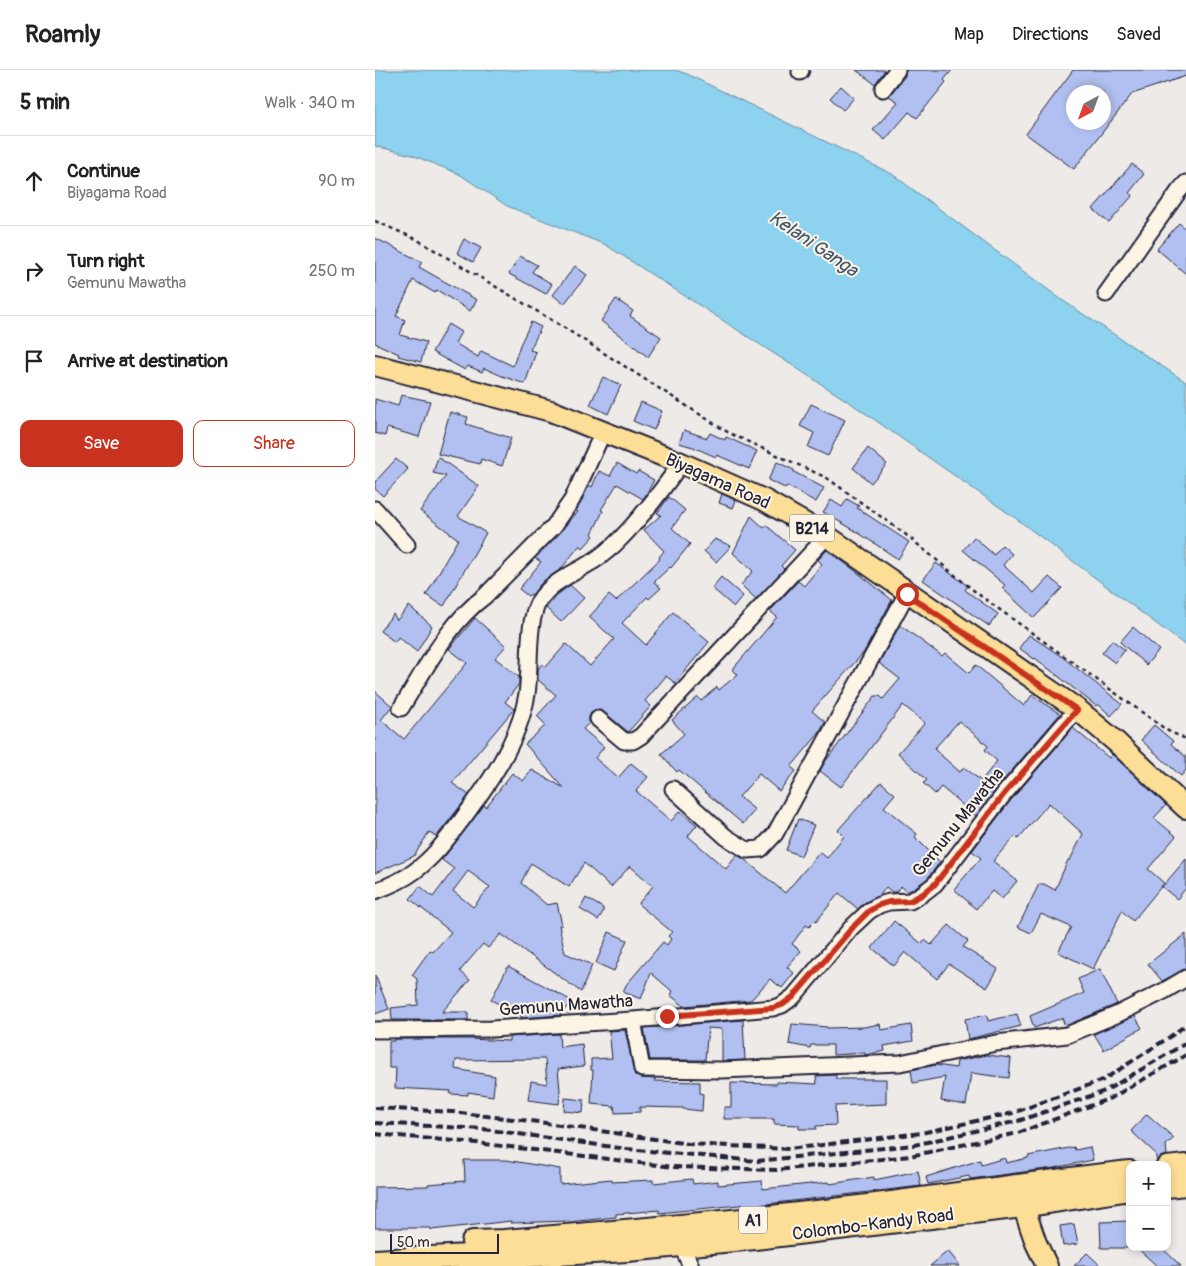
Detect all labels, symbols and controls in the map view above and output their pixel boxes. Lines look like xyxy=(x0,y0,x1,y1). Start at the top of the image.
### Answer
text: Roamly xyxy=(25,20,100,49)
text: Map xyxy=(954,23,984,46)
text: Directions xyxy=(1012,23,1088,46)
text: Saved xyxy=(1116,23,1161,46)
north arrow xyxy=(1066,85,1111,130)
text: 5 min xyxy=(20,89,70,116)
text: Walk · 340 m xyxy=(264,93,355,113)
text: Continue xyxy=(67,159,140,183)
icon: ahead xyxy=(20,167,48,195)
text: 90 m xyxy=(318,171,355,191)
text: Biyagama Road xyxy=(67,183,167,203)
water label: Kelani Ganga xyxy=(764,205,863,283)
text: Turn right xyxy=(67,249,145,273)
icon: right xyxy=(20,257,48,285)
text: 250 m xyxy=(309,261,355,281)
text: Gemunu Mawatha xyxy=(67,273,186,293)
icon: arrive xyxy=(20,347,48,375)
text: Arrive at destination xyxy=(67,349,228,373)
button: Save xyxy=(20,420,183,467)
button: Share xyxy=(193,420,355,467)
street label: Biyagama Road xyxy=(662,448,774,515)
road number: B214 xyxy=(789,514,835,542)
route start xyxy=(896,583,919,606)
street label: Gemunu Mawatha xyxy=(907,763,1010,882)
street label: Gemunu Mawatha xyxy=(498,989,634,1022)
route end xyxy=(656,1005,679,1028)
map controls xyxy=(1126,1161,1171,1251)
button: + xyxy=(1126,1161,1171,1206)
street label: Colombo-Kandy Road xyxy=(791,1203,955,1246)
road number: A1 xyxy=(739,1206,767,1234)
button: − xyxy=(1126,1206,1171,1251)
scale bar xyxy=(390,1231,499,1254)
text: 50 m xyxy=(397,1234,430,1251)

